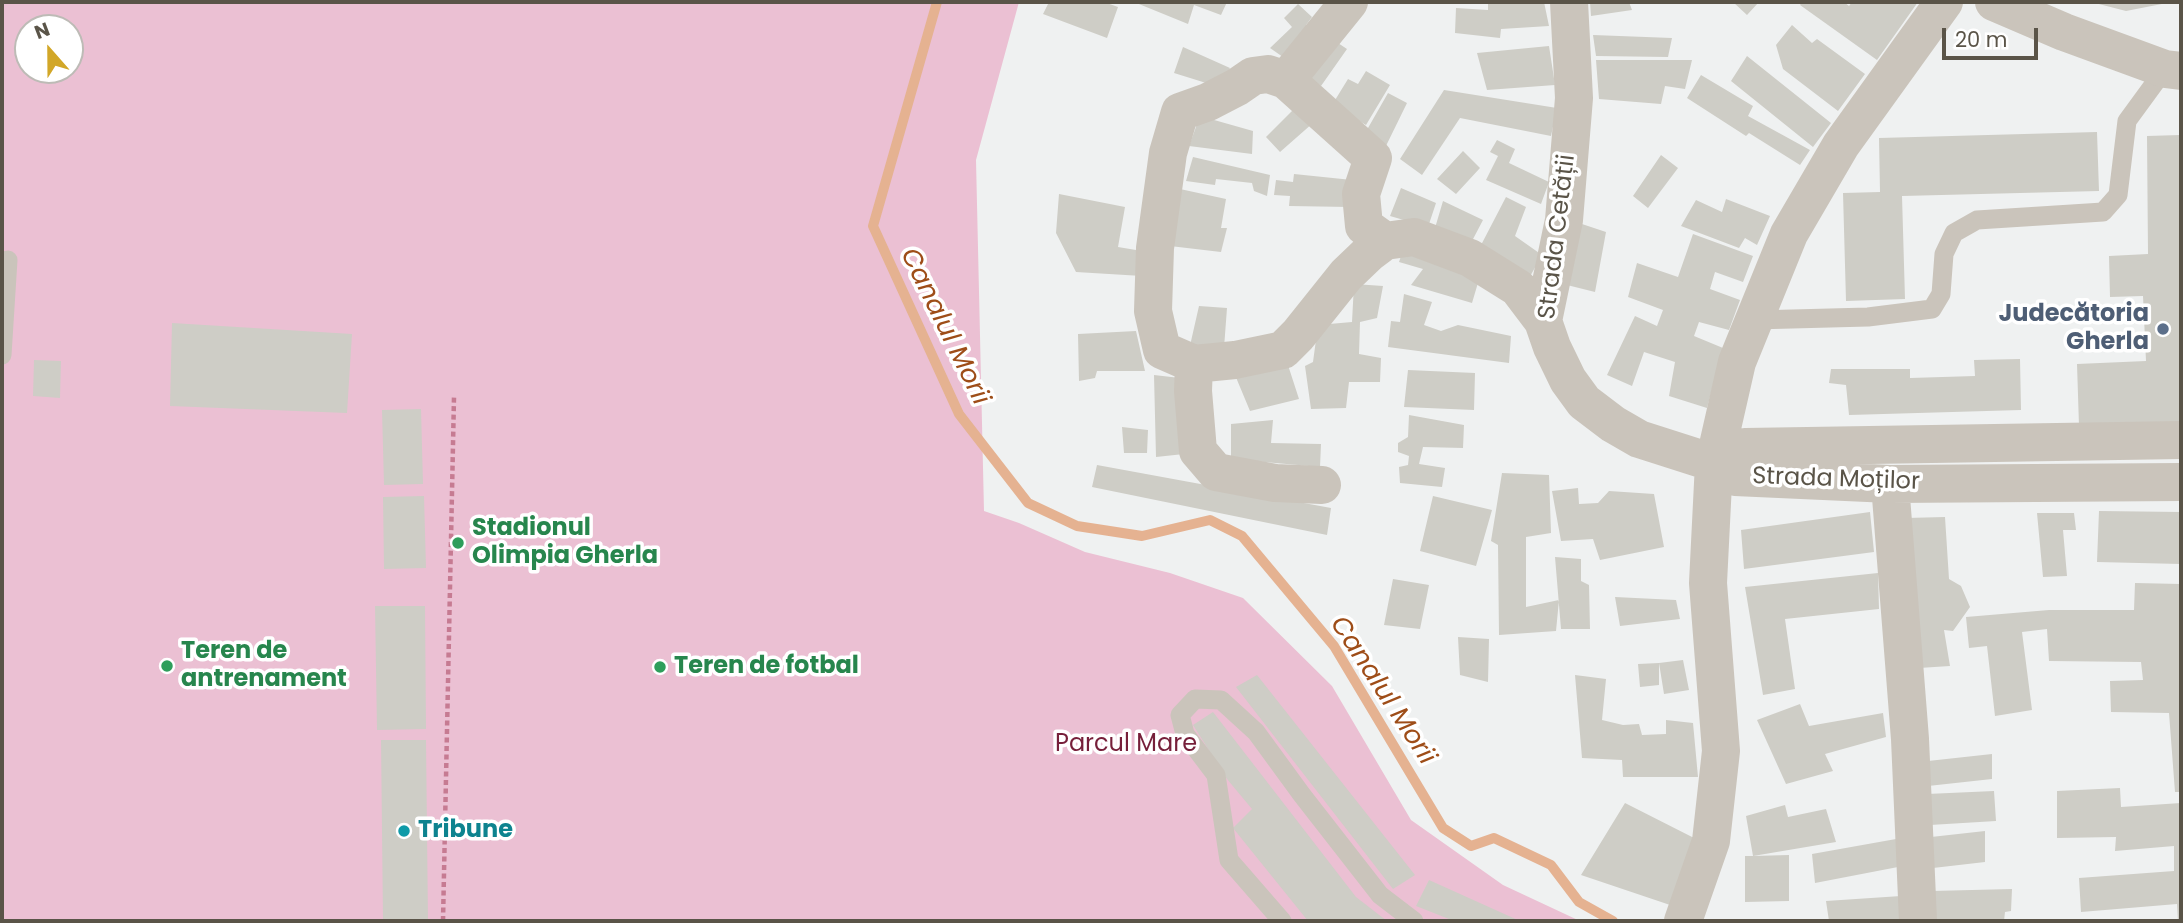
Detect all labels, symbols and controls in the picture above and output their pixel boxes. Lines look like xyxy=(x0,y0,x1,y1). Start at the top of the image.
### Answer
north arrow xyxy=(14,14,84,84)
scale bar xyxy=(1945,14,2041,58)
text: N xyxy=(30,16,54,46)
text: 20 m xyxy=(1955,25,2008,54)
street label: Strada Cetății xyxy=(1534,153,1582,321)
water label: Canalul Morii xyxy=(893,244,995,410)
place label: Judecătoria Gherla xyxy=(1998,301,2149,357)
marker: Judecătoria Gherla xyxy=(2155,321,2171,337)
street label: Strada Moților xyxy=(1752,463,1920,497)
place label: Stadionul Olimpia Gherla xyxy=(472,515,658,571)
marker: Stadionul Olimpia Gherla xyxy=(450,535,466,551)
water label: Canalul Morii xyxy=(1322,611,1442,771)
place label: Teren de antrenament xyxy=(181,638,347,694)
place label: Teren de fotbal xyxy=(674,653,859,681)
marker: Teren de antrenament xyxy=(159,658,175,674)
marker: Teren de fotbal xyxy=(652,659,668,675)
park label: Parcul Mare xyxy=(1055,731,1197,759)
place label: Tribune xyxy=(418,817,513,845)
marker: Tribune xyxy=(396,823,412,839)

